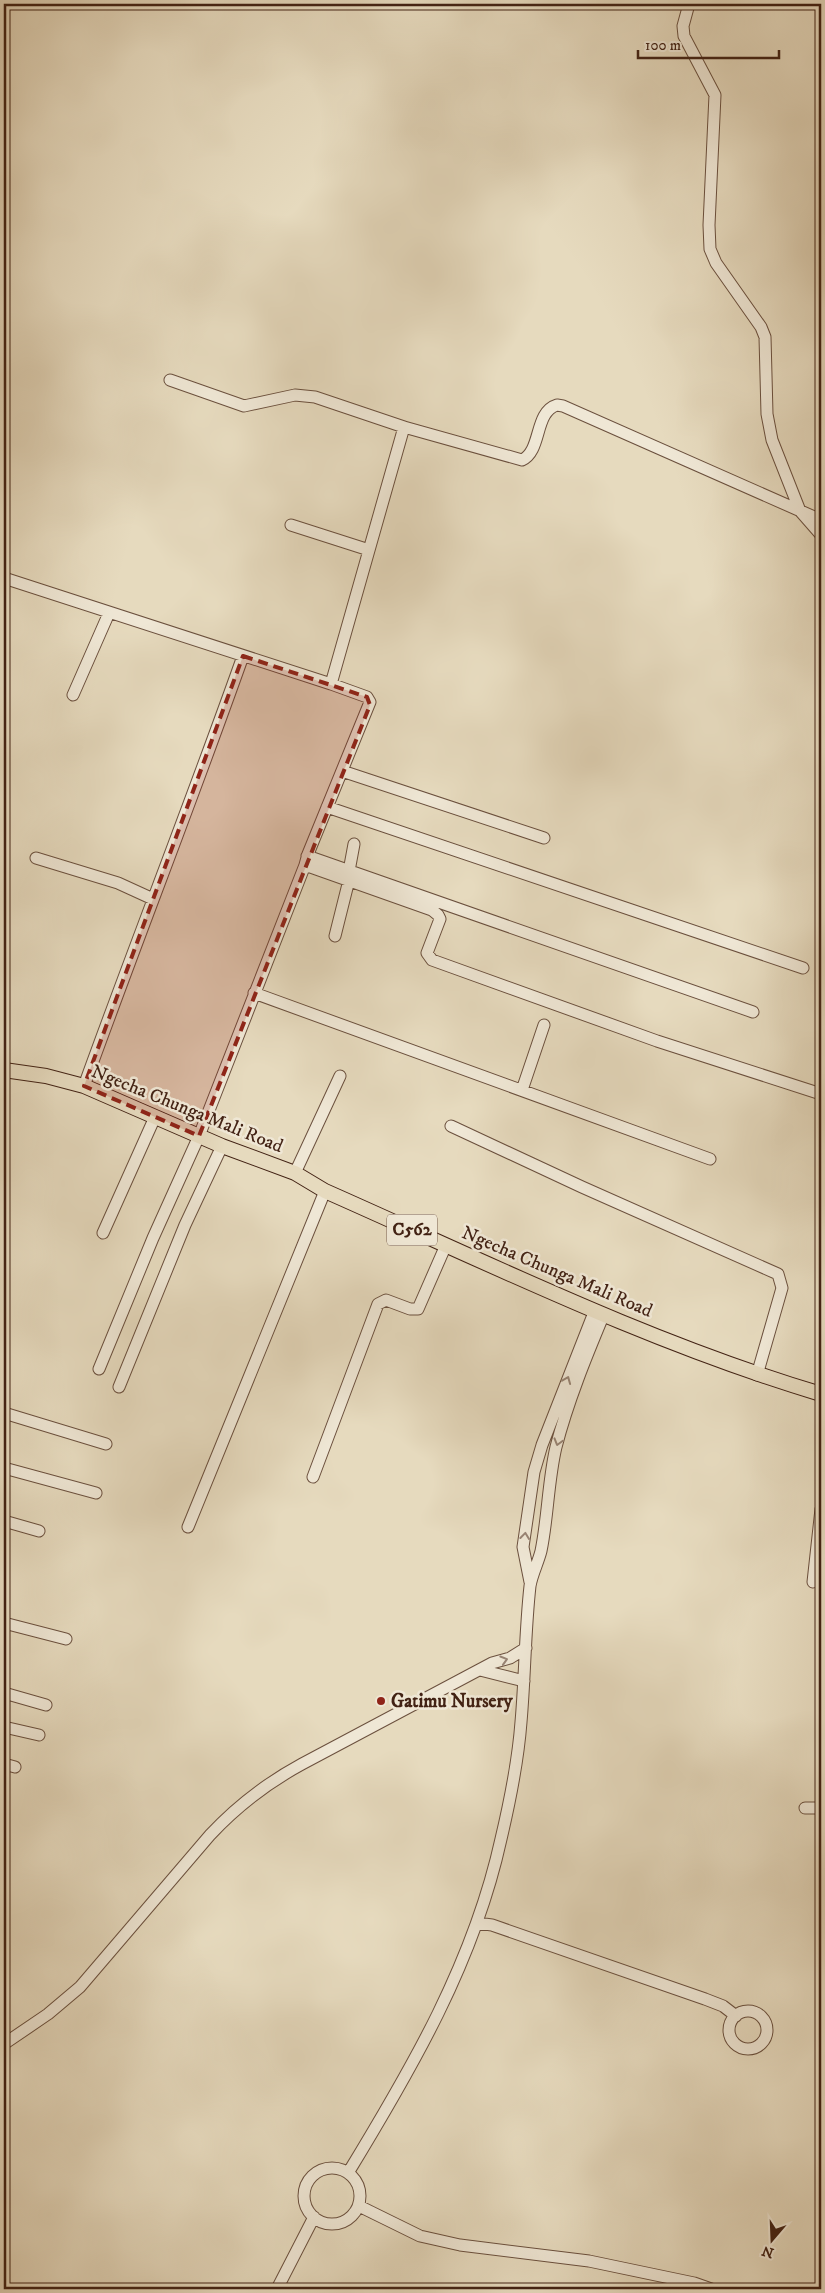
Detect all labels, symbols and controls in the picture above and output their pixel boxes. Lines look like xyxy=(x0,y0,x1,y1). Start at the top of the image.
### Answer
scale bar xyxy=(638,28,779,60)
text: 100 m xyxy=(645,36,681,55)
street label: Ngecha Chunga Mali Road xyxy=(88,1060,287,1158)
road number: C562 xyxy=(387,1214,437,1246)
street label: Ngecha Chunga Mali Road xyxy=(458,1221,656,1323)
one-way arrow xyxy=(561,1376,572,1385)
one-way arrow xyxy=(554,1438,564,1446)
one-way arrow xyxy=(519,1531,529,1540)
one-way arrow xyxy=(499,1655,507,1665)
place label: Gatimu Nursery xyxy=(391,1690,513,1713)
marker: Gatimu Nursery xyxy=(375,1695,387,1707)
north arrow xyxy=(748,2216,798,2266)
text: N xyxy=(759,2241,776,2262)

